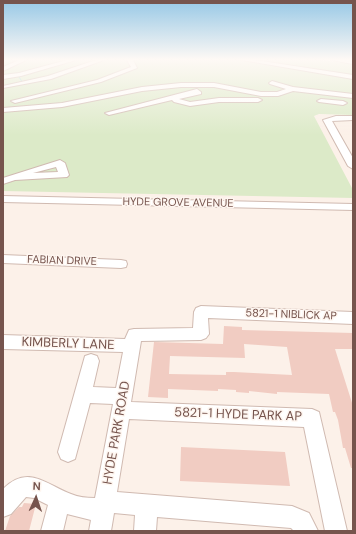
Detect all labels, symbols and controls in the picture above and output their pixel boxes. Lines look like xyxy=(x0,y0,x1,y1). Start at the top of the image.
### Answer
street label: HYDE GROVE AVENUE xyxy=(122,195,234,211)
street label: FABIAN DRIVE xyxy=(27,253,97,269)
street label: 5821-1 NIBLICK AP xyxy=(245,307,337,323)
street label: KIMBERLY LANE xyxy=(21,335,115,353)
street label: HYDE PARK ROAD xyxy=(100,380,134,486)
street label: 5821-1 HYDE PARK AP xyxy=(174,405,302,425)
north arrow xyxy=(16,478,56,518)
text: N xyxy=(32,479,41,493)

